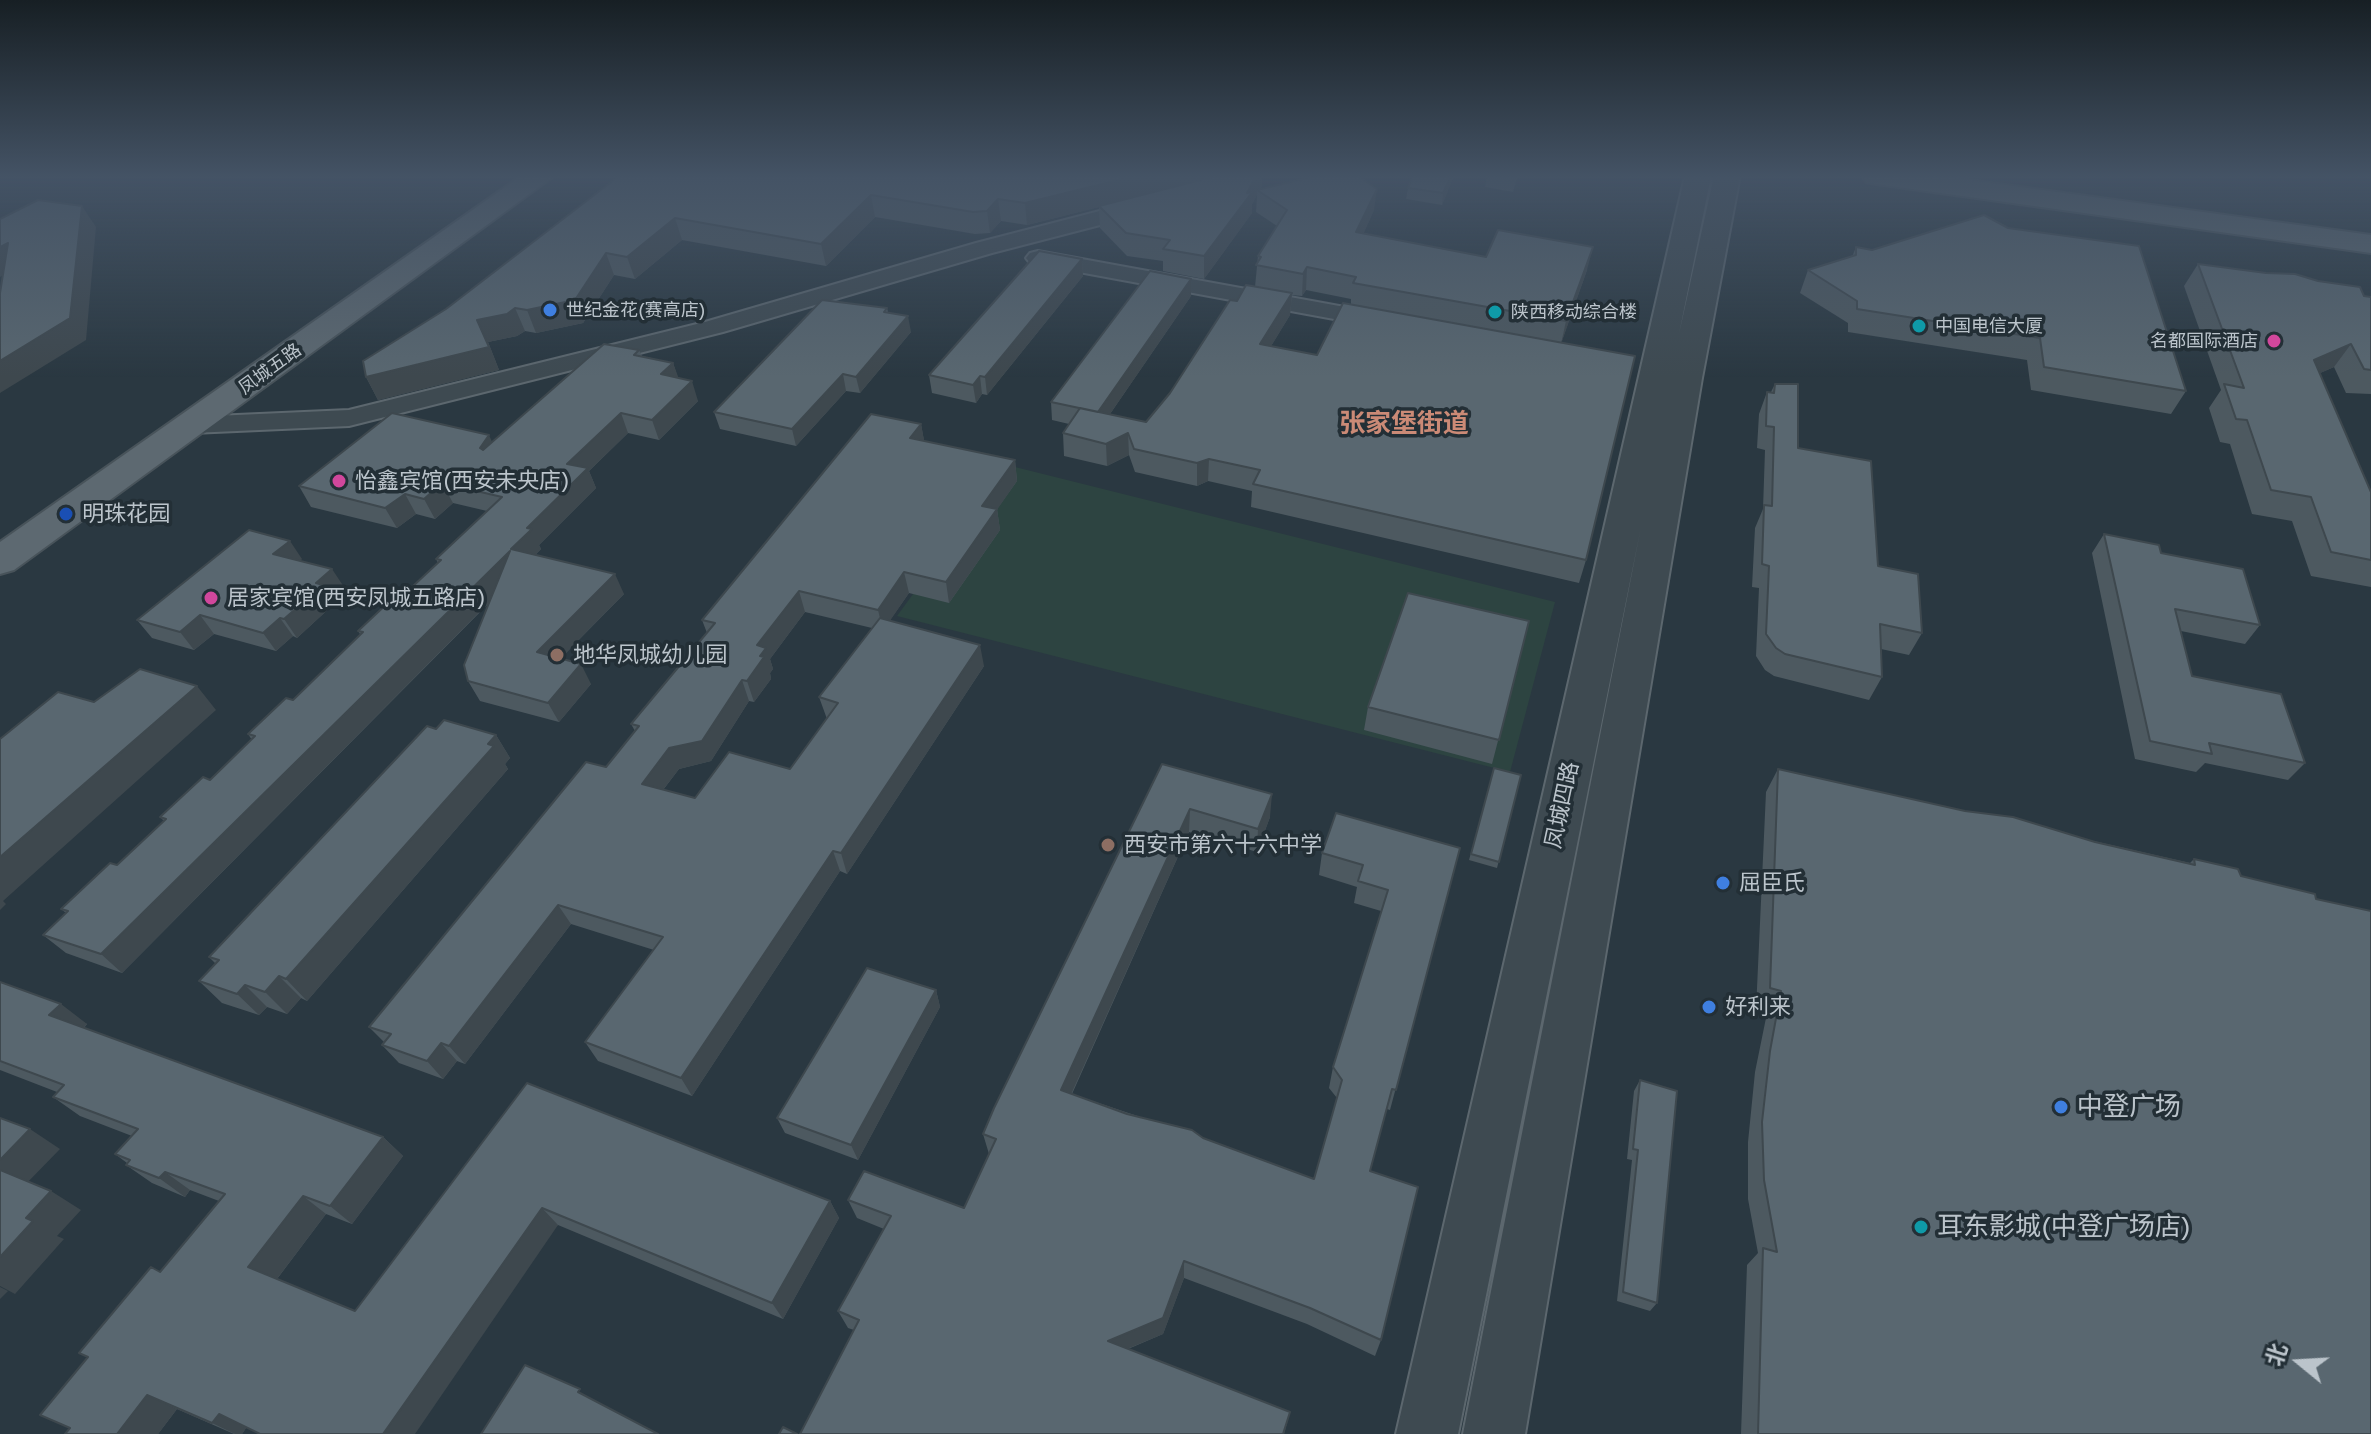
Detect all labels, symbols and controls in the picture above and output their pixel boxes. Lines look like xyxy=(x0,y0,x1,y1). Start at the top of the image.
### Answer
place label: 世纪金花(赛高店) xyxy=(566,299,706,321)
marker: 世纪金花(赛高店) xyxy=(541,301,559,319)
place label: 陕西移动综合楼 xyxy=(1511,301,1637,323)
marker: 陕西移动综合楼 xyxy=(1486,303,1504,321)
place label: 中国电信大厦 xyxy=(1935,315,2043,337)
marker: 中国电信大厦 xyxy=(1910,317,1928,335)
place label: 名都国际酒店 xyxy=(2150,330,2258,352)
marker: 名都国际酒店 xyxy=(2265,332,2283,350)
street label: 凤城五路 xyxy=(235,339,305,399)
district label: 张家堡街道 xyxy=(1339,408,1469,440)
place label: 怡鑫宾馆(西安未央店) xyxy=(355,468,570,494)
marker: 怡鑫宾馆(西安未央店) xyxy=(330,472,348,490)
place label: 明珠花园 xyxy=(82,501,170,527)
marker: 明珠花园 xyxy=(57,505,75,523)
place label: 居家宾馆(西安凤城五路店) xyxy=(227,585,486,611)
marker: 居家宾馆(西安凤城五路店) xyxy=(202,589,220,607)
place label: 地华凤城幼儿园 xyxy=(573,642,727,668)
marker: 地华凤城幼儿园 xyxy=(548,646,566,664)
street label: 凤城四路 xyxy=(1540,759,1584,851)
place label: 西安市第六十六中学 xyxy=(1124,832,1322,858)
marker: 西安市第六十六中学 xyxy=(1099,836,1117,854)
place label: 屈臣氏 xyxy=(1739,870,1805,896)
marker: 屈臣氏 xyxy=(1714,874,1732,892)
place label: 好利来 xyxy=(1725,994,1791,1020)
marker: 好利来 xyxy=(1700,998,1718,1016)
place label: 中登广场 xyxy=(2077,1091,2181,1123)
marker: 中登广场 xyxy=(2052,1098,2070,1116)
place label: 耳东影城(中登广场店) xyxy=(1937,1211,2191,1243)
marker: 耳东影城(中登广场店) xyxy=(1912,1218,1930,1236)
north arrow xyxy=(2259,1322,2339,1402)
text: 北 xyxy=(2259,1340,2292,1369)

